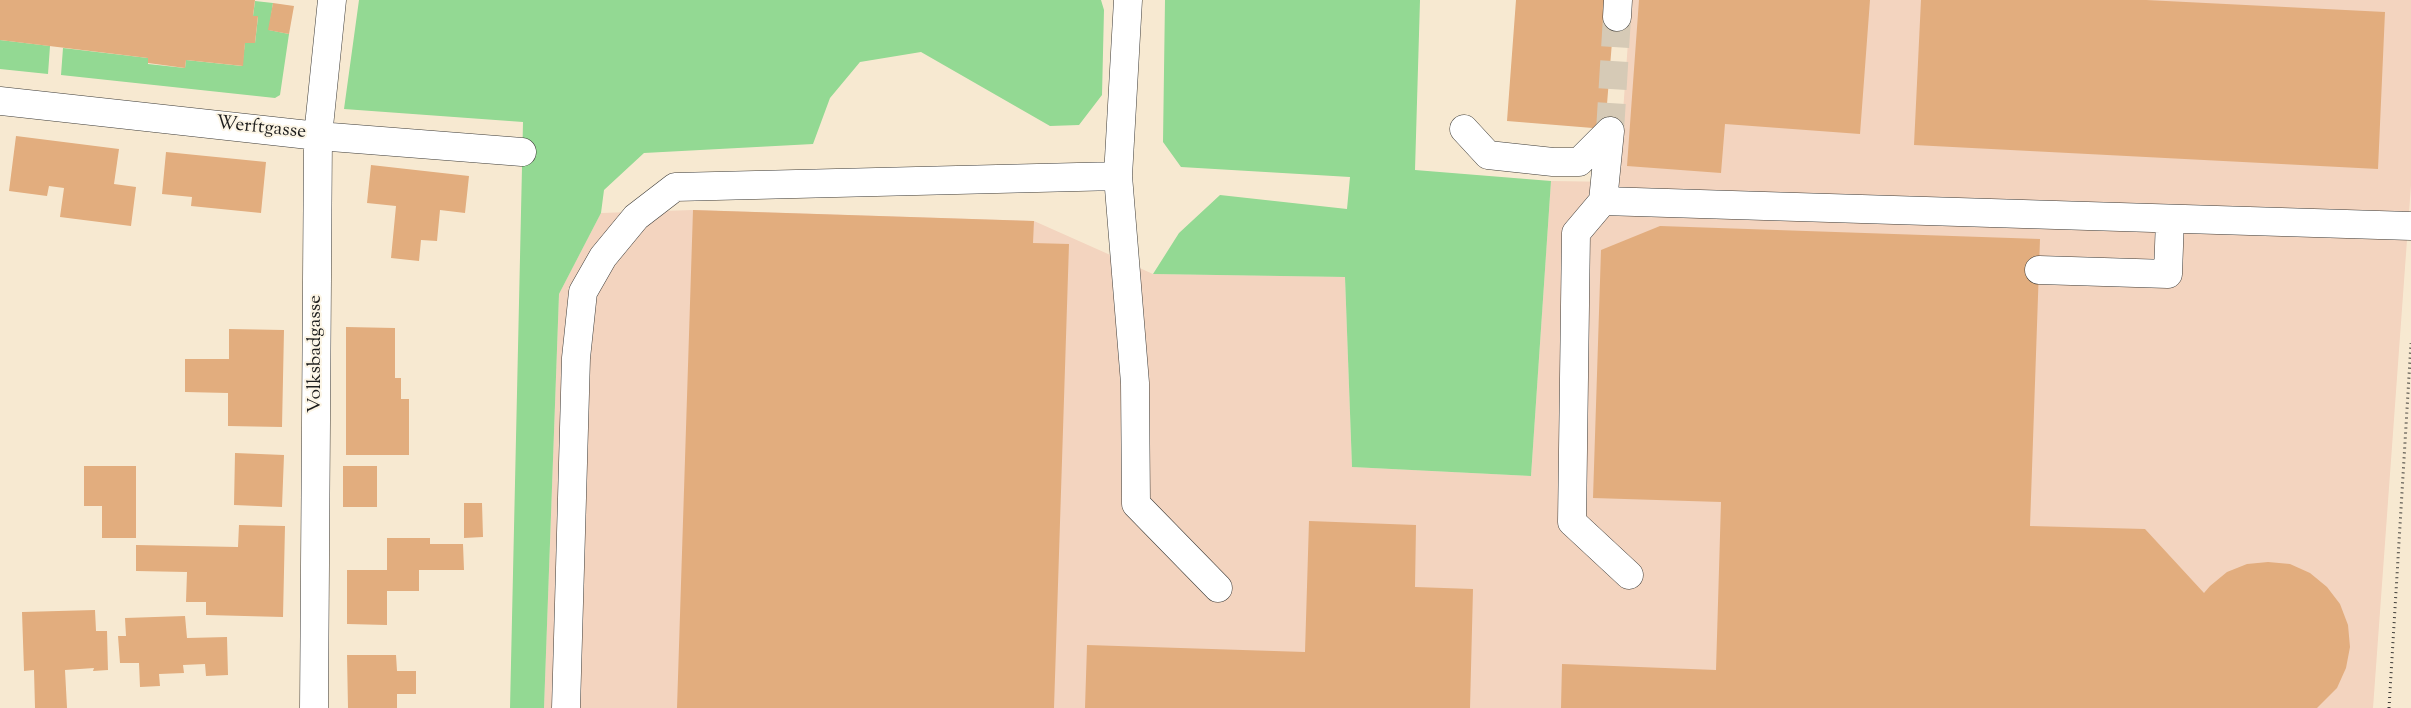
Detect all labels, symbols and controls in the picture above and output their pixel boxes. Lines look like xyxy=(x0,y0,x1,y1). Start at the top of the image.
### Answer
street label: Werftgasse xyxy=(215,113,307,145)
street label: Volksbadgasse xyxy=(306,295,328,413)

